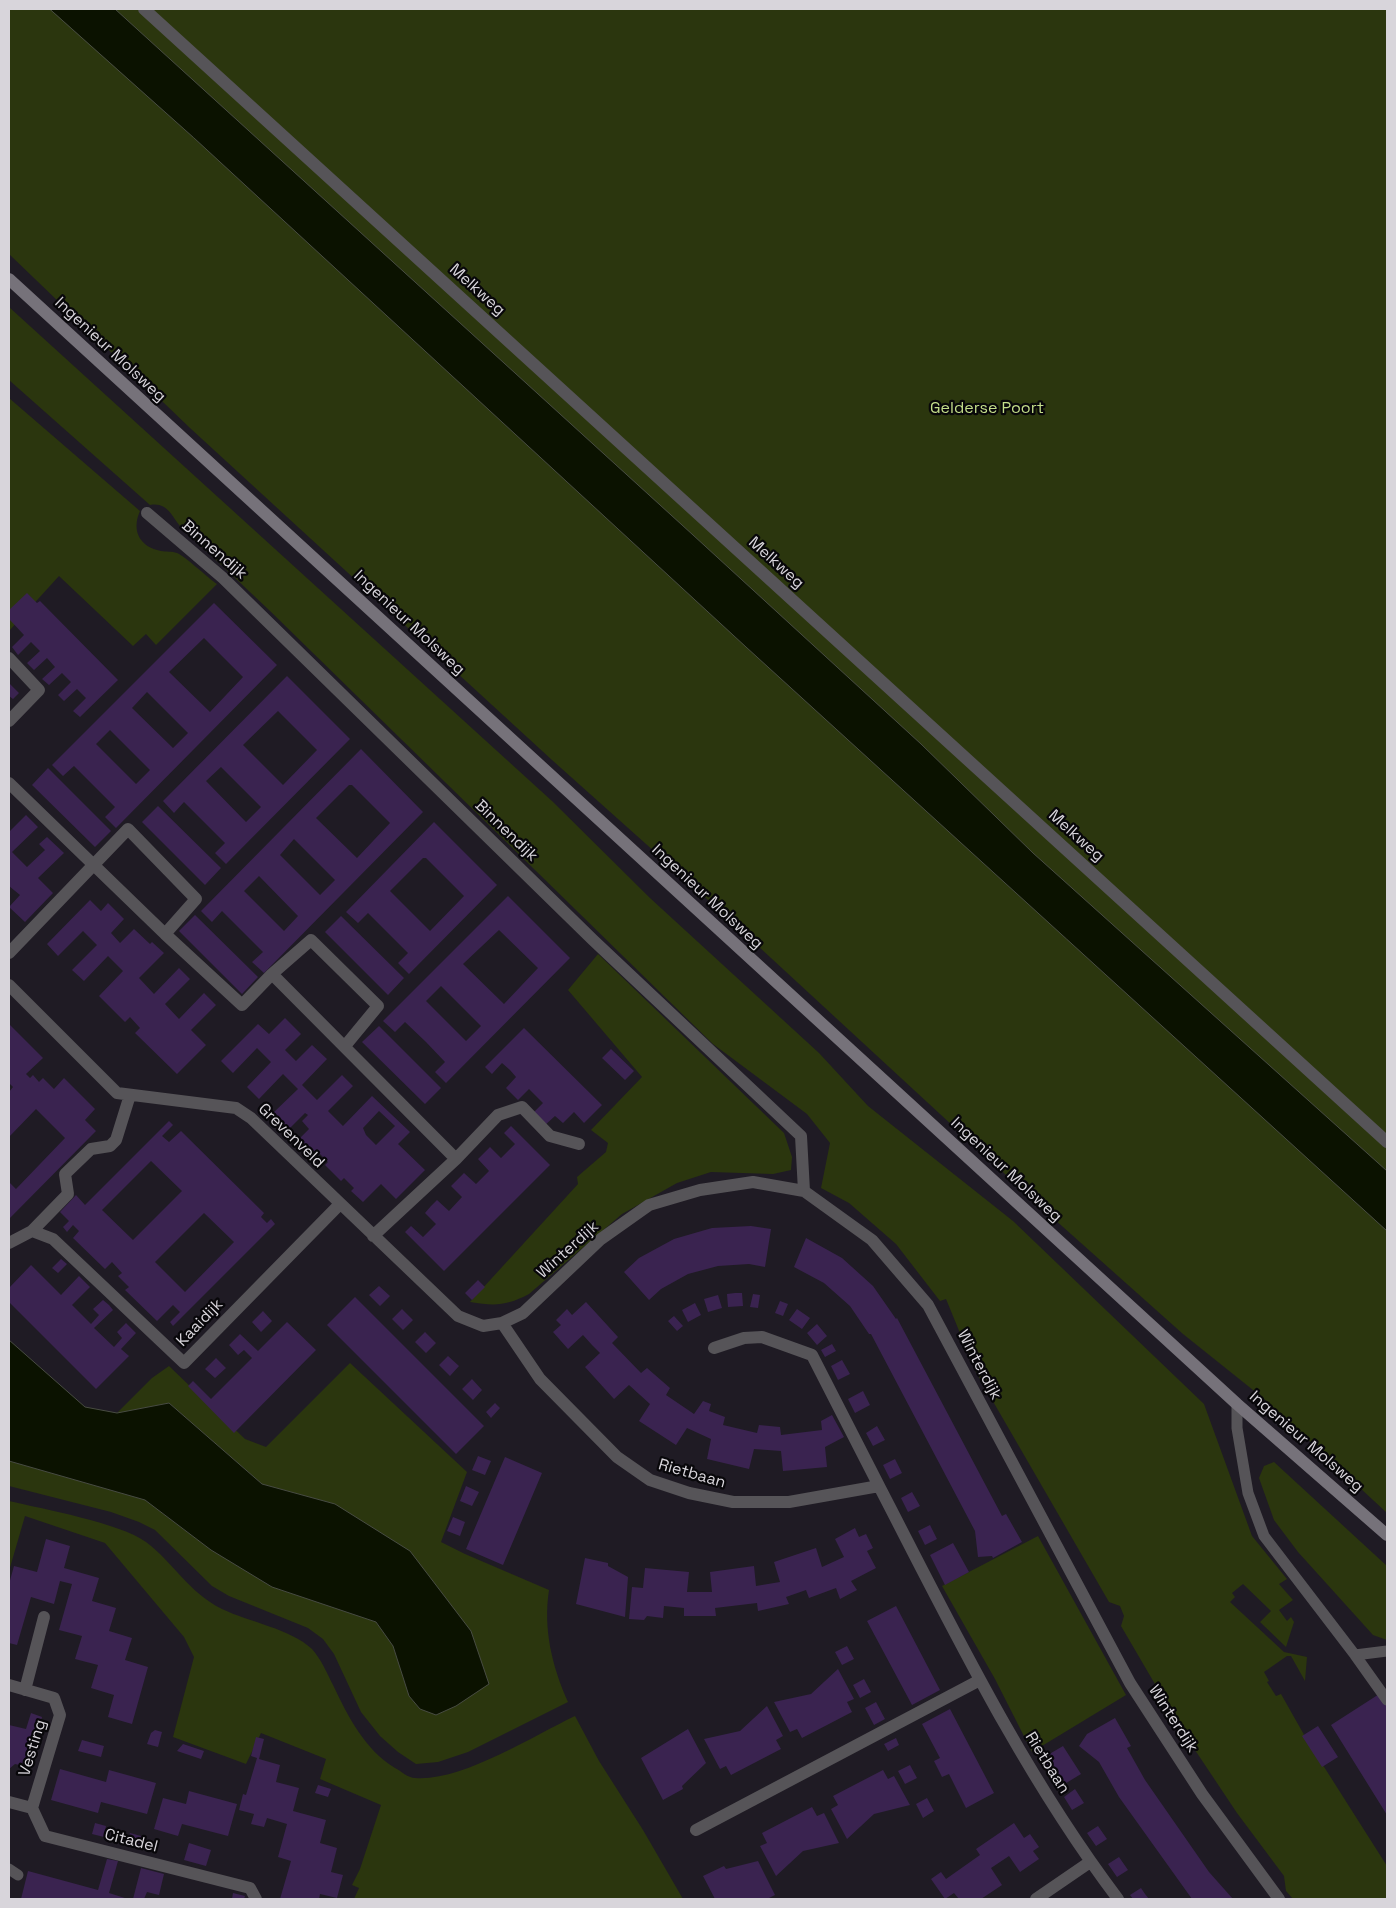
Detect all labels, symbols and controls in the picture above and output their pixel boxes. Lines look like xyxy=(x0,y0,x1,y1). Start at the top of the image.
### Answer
street label: Melkweg xyxy=(445,260,509,320)
street label: Ingenieur Molsweg xyxy=(50,294,170,406)
park label: Gelderse Poort xyxy=(930,399,1044,419)
street label: Binnendijk xyxy=(177,516,251,584)
street label: Melkweg xyxy=(744,533,808,593)
street label: Ingenieur Molsweg xyxy=(349,567,469,679)
street label: Binnendijk xyxy=(470,796,542,866)
street label: Melkweg xyxy=(1044,806,1108,866)
street label: Ingenieur Molsweg xyxy=(647,841,767,953)
street label: Grevenveld xyxy=(254,1100,328,1172)
street label: Ingenieur Molsweg xyxy=(946,1114,1066,1226)
street label: Winterdijk xyxy=(533,1217,603,1283)
street label: Kaaidijk xyxy=(173,1295,227,1351)
street label: Winterdijk xyxy=(953,1327,1005,1403)
street label: Ingenieur Molsweg xyxy=(1245,1387,1367,1497)
street label: Rietbaan xyxy=(656,1455,728,1493)
street label: Winterdijk xyxy=(1144,1682,1202,1756)
street label: Vesting xyxy=(15,1717,51,1779)
street label: Rietbaan xyxy=(1021,1729,1073,1797)
street label: Citadel xyxy=(102,1825,160,1857)

